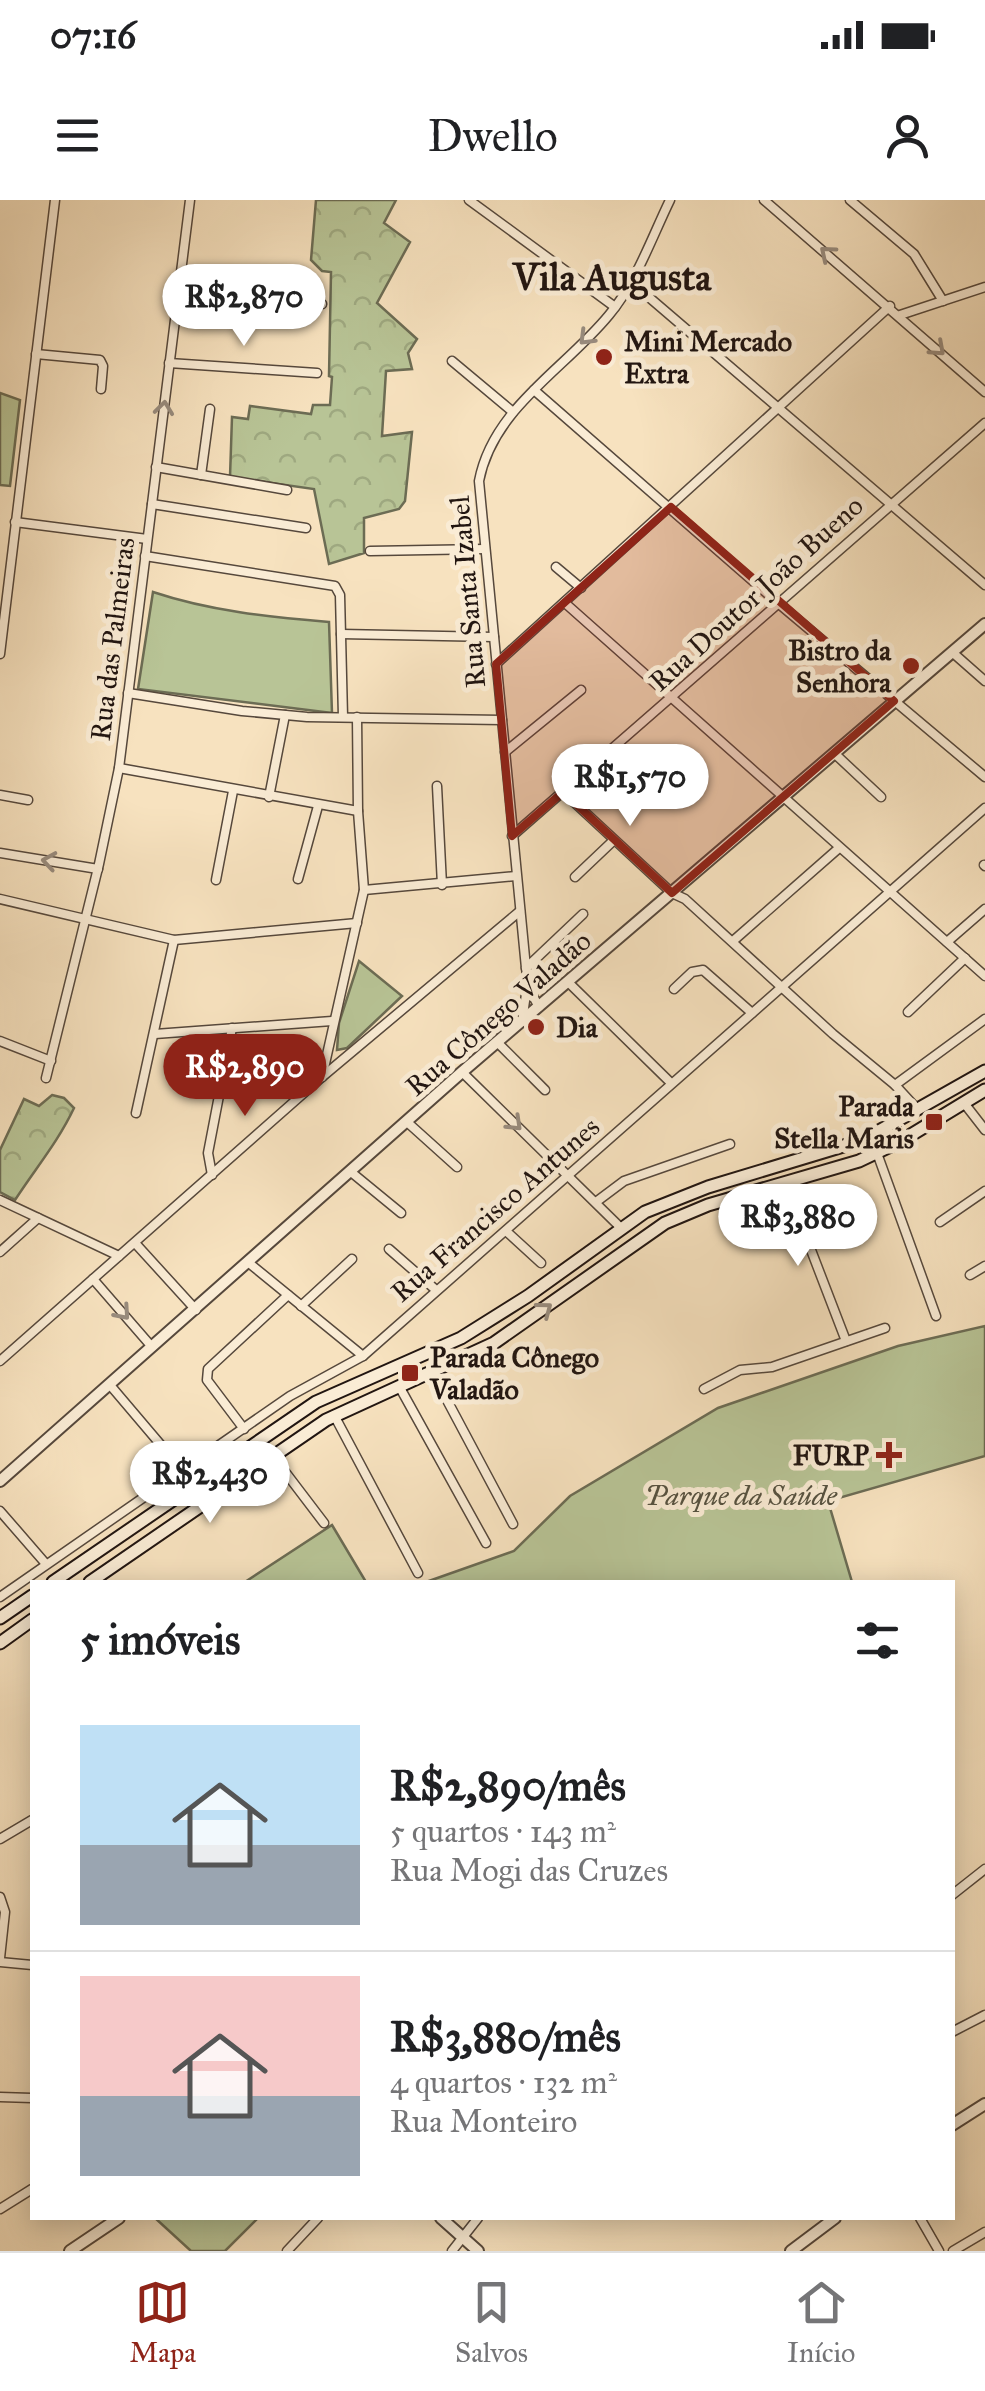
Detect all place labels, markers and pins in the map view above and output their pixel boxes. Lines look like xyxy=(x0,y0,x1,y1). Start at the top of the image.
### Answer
pin: R$2,870 xyxy=(152,264,336,349)
place label: Mini Mercado Extra xyxy=(624,324,792,391)
marker: Mini Mercado Extra xyxy=(593,346,615,368)
place label: Bistro da Senhora xyxy=(788,633,892,700)
marker: Bistro da Senhora xyxy=(900,655,922,677)
pin: R$1,570 xyxy=(538,744,722,829)
place label: Dia xyxy=(556,1010,599,1045)
marker: Dia xyxy=(525,1016,547,1038)
pin: R$2,890 xyxy=(153,1034,337,1119)
place label: Parada Stella Maris xyxy=(774,1089,915,1156)
marker: Parada Stella Maris xyxy=(923,1111,945,1133)
pin: R$3,880 xyxy=(706,1184,890,1269)
place label: Parada Cônego Valadão xyxy=(429,1340,599,1407)
marker: Parada Cônego Valadão xyxy=(399,1362,421,1384)
place label: FURP xyxy=(793,1438,869,1473)
pin: R$2,430 xyxy=(118,1441,302,1526)
marker: FURP xyxy=(878,1444,900,1466)

